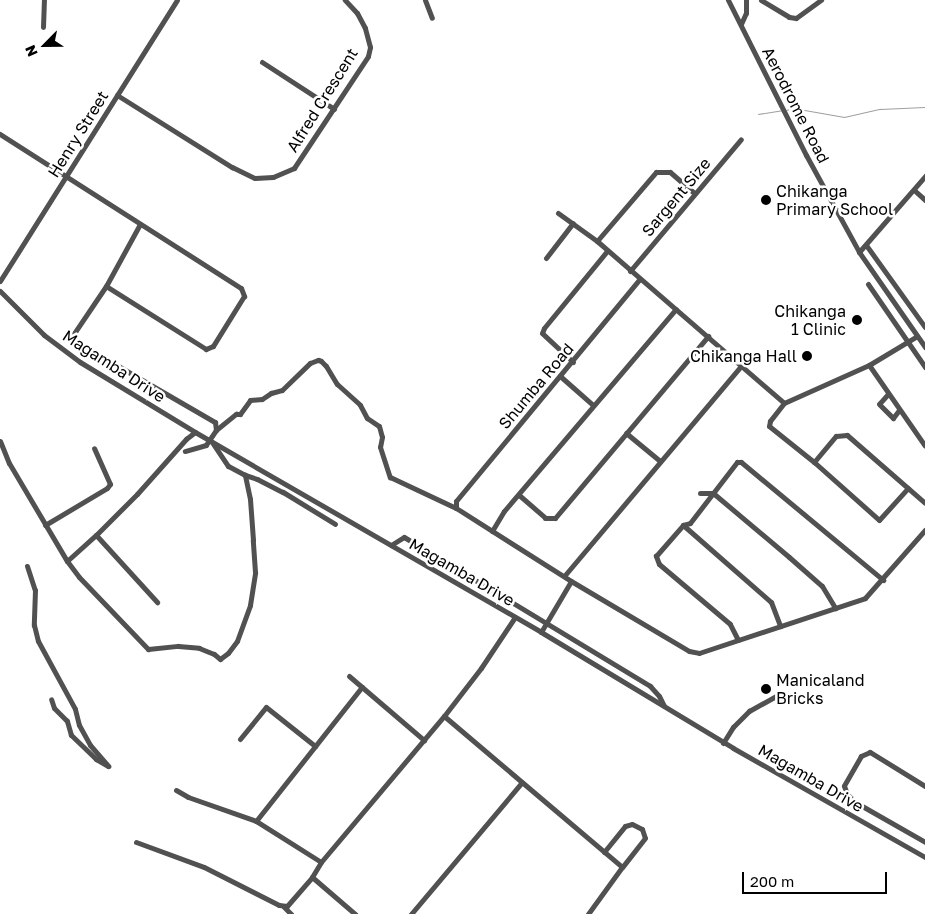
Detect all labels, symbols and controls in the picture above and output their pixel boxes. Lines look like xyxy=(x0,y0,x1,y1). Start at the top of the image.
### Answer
north arrow xyxy=(20,20,70,70)
text: N xyxy=(21,43,41,59)
street label: Alfred Crescent xyxy=(282,44,362,156)
street label: Aerodrome Road xyxy=(758,44,834,166)
street label: Henry Street xyxy=(44,87,112,181)
street label: Sargent Size xyxy=(638,154,714,240)
place label: Chikanga Primary School xyxy=(776,181,893,219)
marker: Chikanga Primary School xyxy=(760,194,772,206)
place label: Chikanga 1 Clinic xyxy=(774,301,846,339)
marker: Chikanga 1 Clinic xyxy=(850,313,864,327)
street label: Magamba Drive xyxy=(59,326,169,406)
street label: Shumba Road xyxy=(495,339,577,433)
place label: Chikanga Hall xyxy=(690,346,797,366)
marker: Chikanga Hall xyxy=(801,350,813,362)
street label: Magamba Drive xyxy=(406,534,518,610)
place label: Manicaland Bricks xyxy=(776,670,865,708)
marker: Manicaland Bricks xyxy=(760,683,772,695)
street label: Magamba Drive xyxy=(755,740,867,816)
scale bar xyxy=(745,862,890,894)
text: 200 m xyxy=(750,872,794,890)

